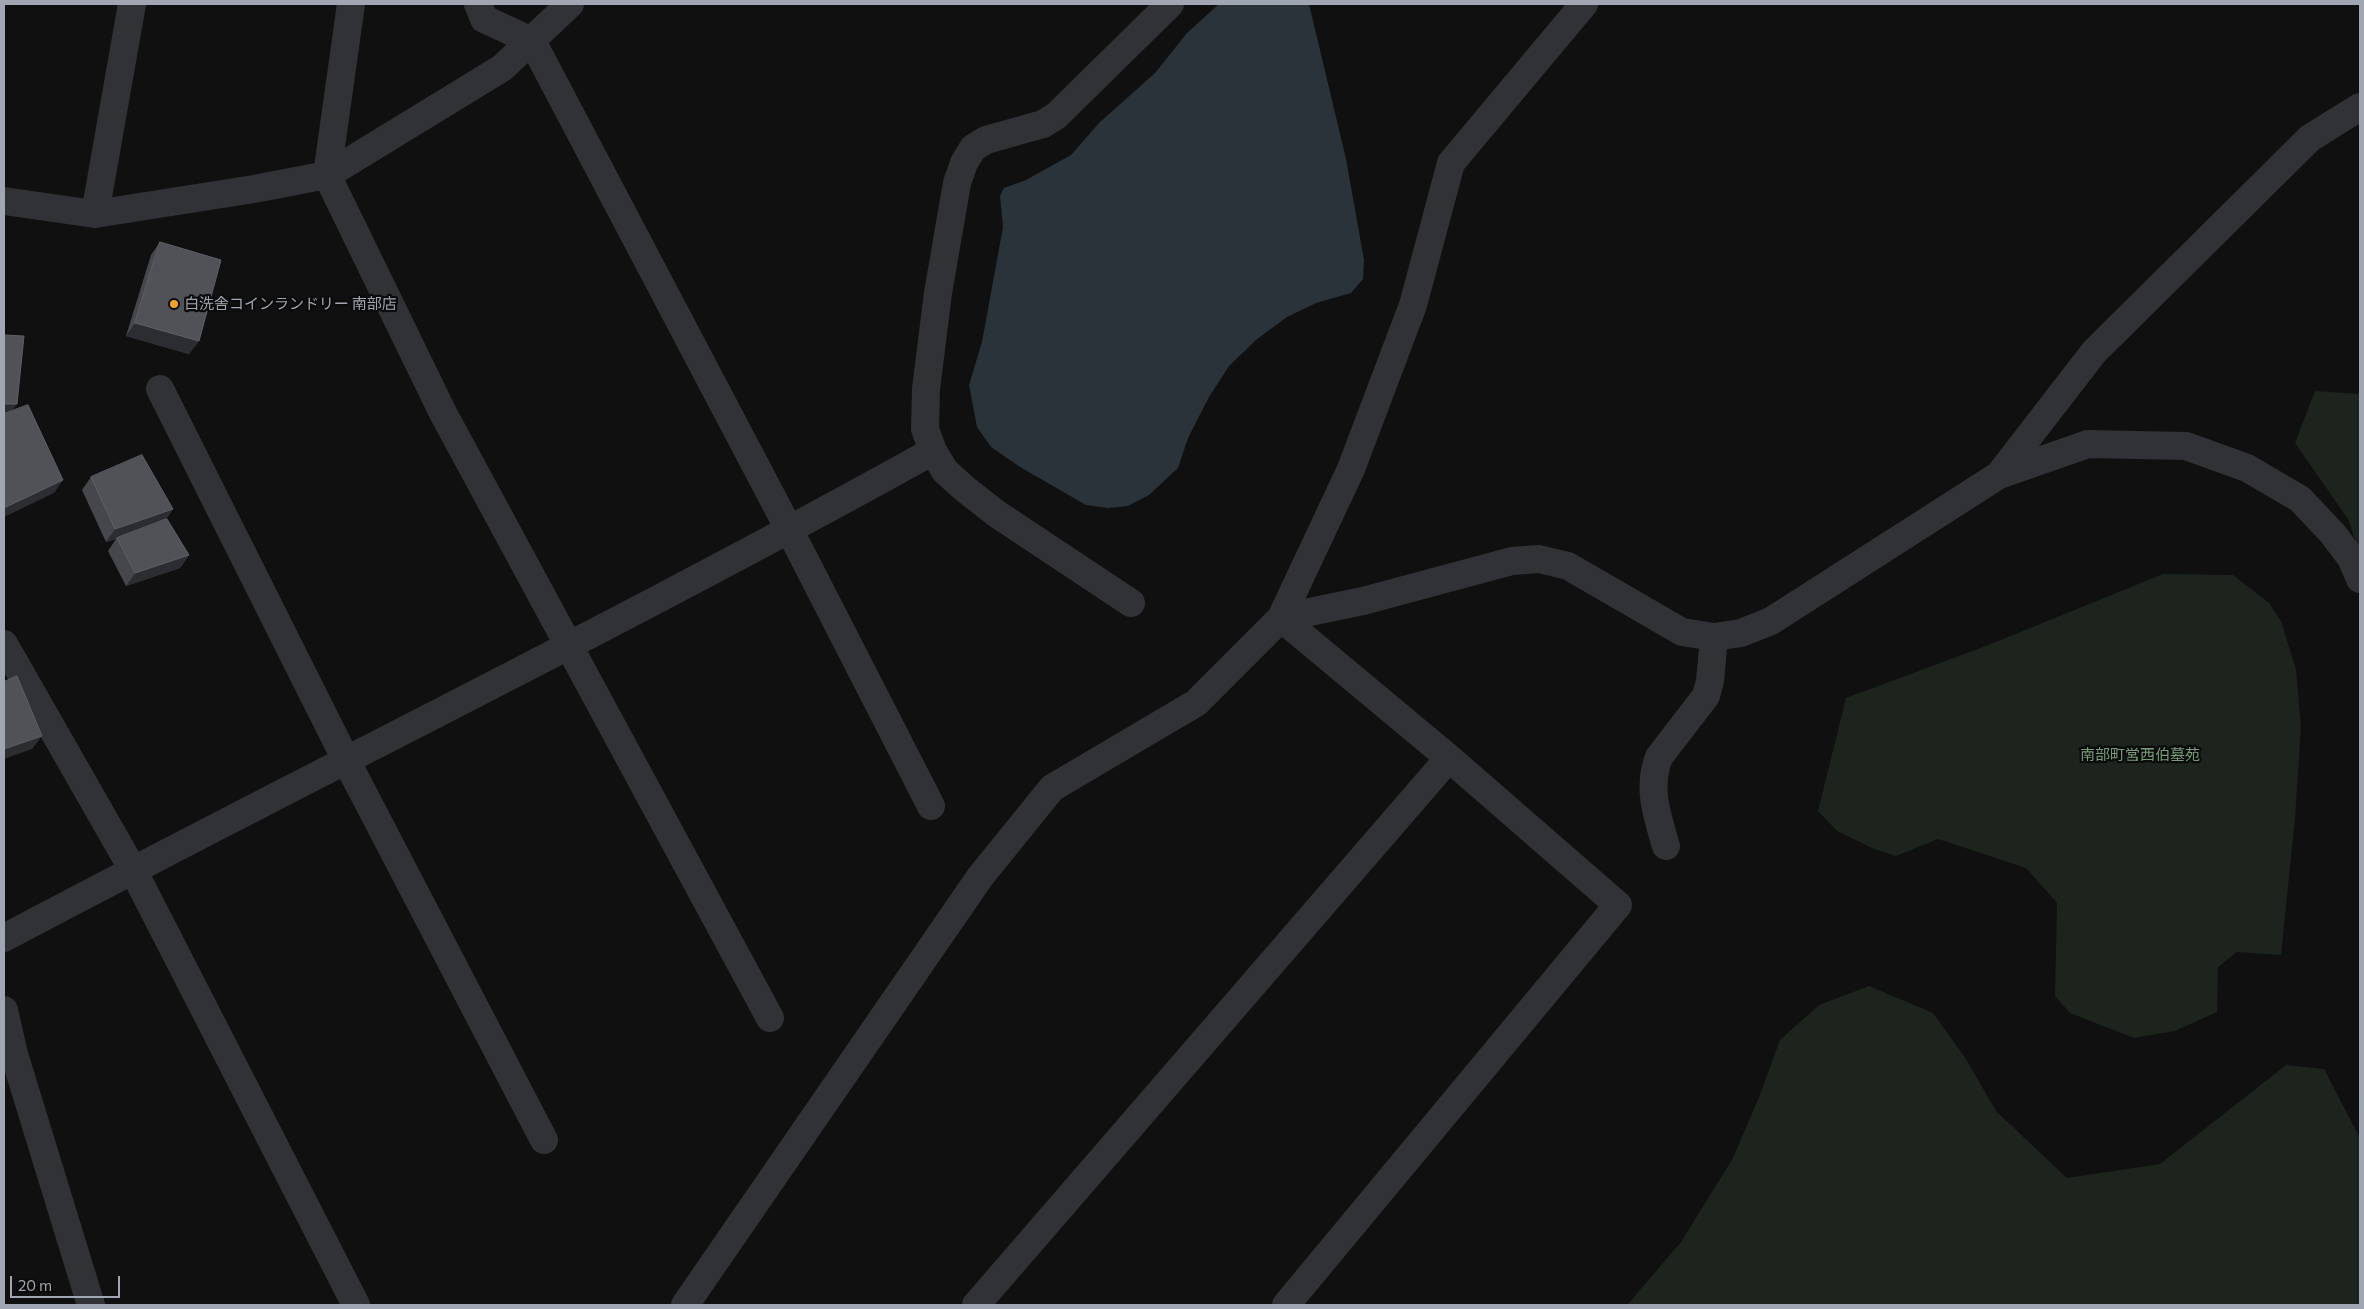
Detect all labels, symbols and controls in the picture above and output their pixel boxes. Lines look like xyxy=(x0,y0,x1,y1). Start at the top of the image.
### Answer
place label: 白洗舎コインランドリー 南部店 xyxy=(184,295,397,313)
marker: 白洗舎コインランドリー 南部店 xyxy=(168,298,180,310)
park label: 南部町営西伯墓苑 xyxy=(2080,746,2200,764)
scale bar xyxy=(12,1266,122,1298)
text: 20 m xyxy=(18,1276,52,1294)

